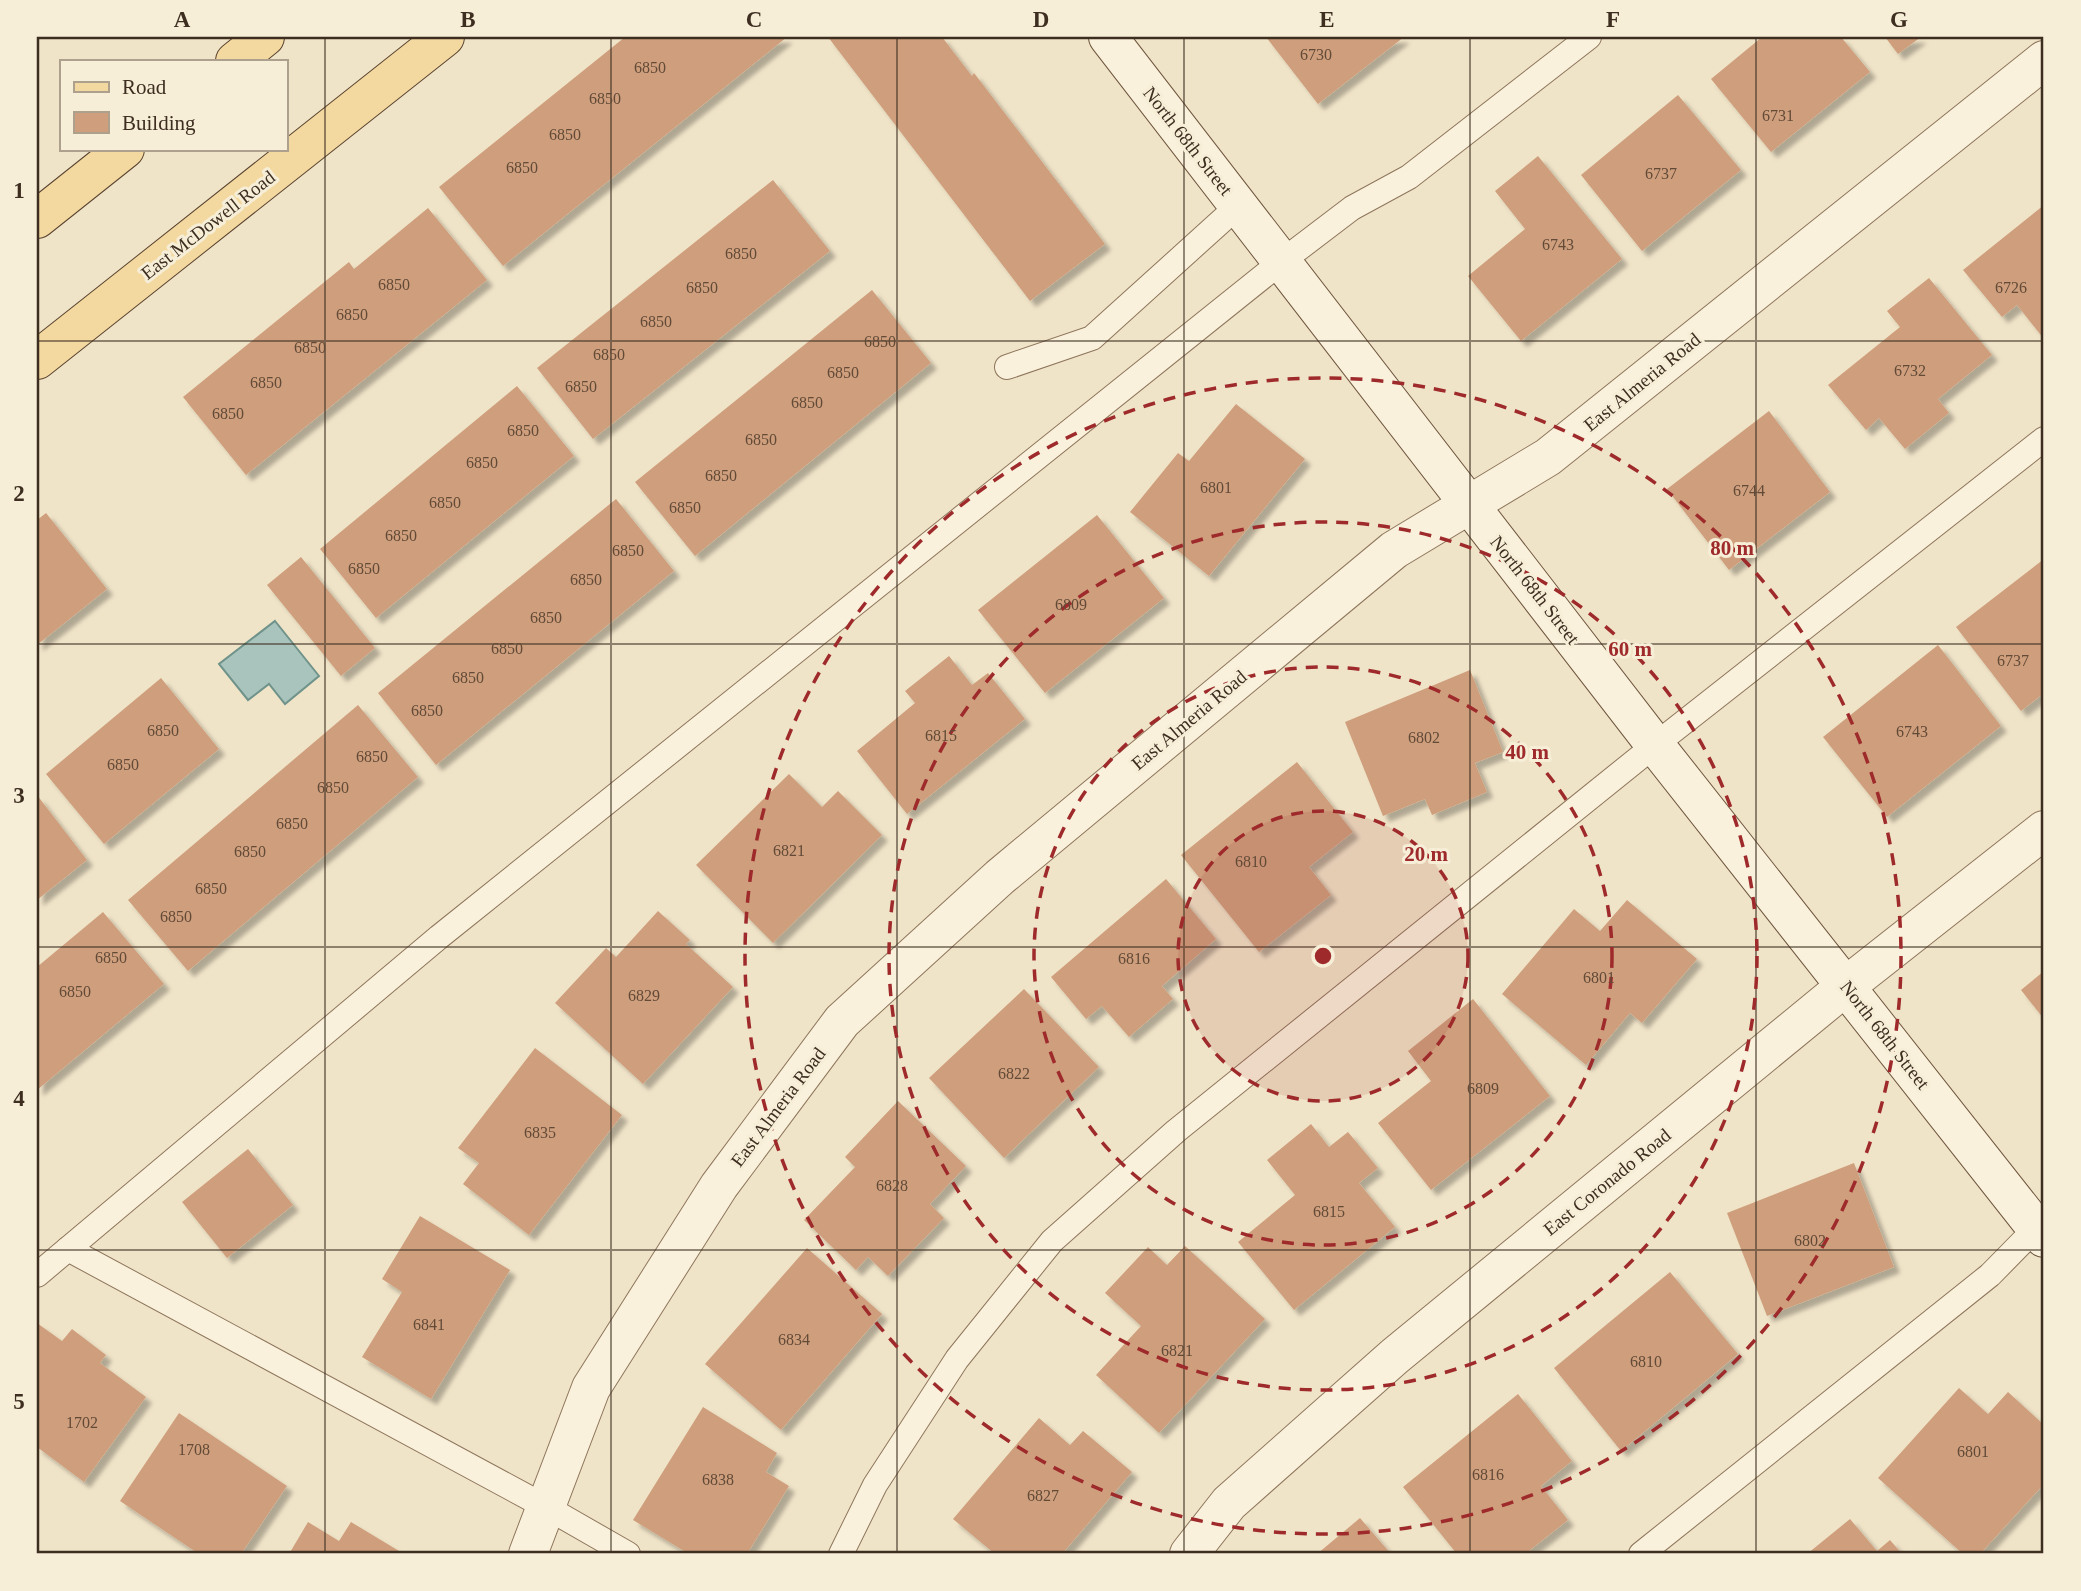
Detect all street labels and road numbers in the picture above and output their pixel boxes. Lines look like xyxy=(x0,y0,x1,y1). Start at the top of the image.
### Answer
street label: North 68th Street xyxy=(1139,83,1237,200)
street label: East McDowell Road xyxy=(137,166,279,284)
street label: East Almeria Road xyxy=(1580,328,1705,435)
street label: North 68th Street xyxy=(1486,532,1584,649)
street label: East Almeria Road xyxy=(1127,666,1251,774)
street label: North 68th Street xyxy=(1836,977,1934,1094)
street label: East Almeria Road xyxy=(726,1043,830,1171)
street label: East Coronado Road xyxy=(1539,1124,1675,1240)

